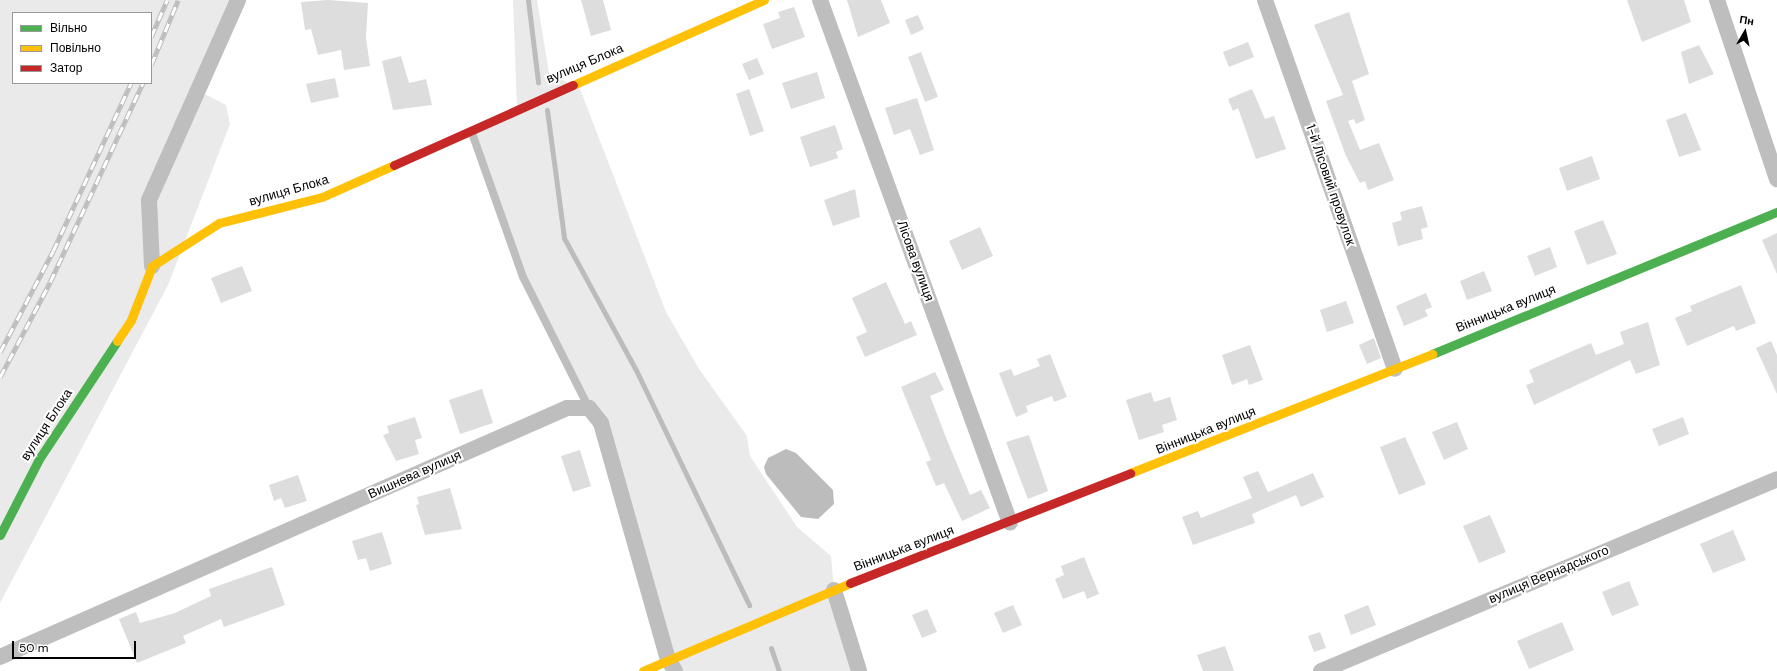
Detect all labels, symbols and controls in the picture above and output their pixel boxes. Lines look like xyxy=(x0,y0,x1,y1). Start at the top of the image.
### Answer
legend xyxy=(12,12,152,84)
north arrow xyxy=(1725,12,1765,52)
text: Пн xyxy=(1739,12,1755,28)
text: Вільно xyxy=(50,20,87,36)
text: Повільно xyxy=(50,40,101,56)
street label: вулиця Блока xyxy=(544,41,626,87)
text: Затор xyxy=(50,60,82,76)
street label: 1-й Лісовий провулок xyxy=(1302,122,1358,248)
street label: вулиця Блока xyxy=(247,172,331,210)
street label: Лісова вулиця xyxy=(893,218,937,304)
street label: Вінницька вулиця xyxy=(1454,282,1558,336)
street label: вулиця Блока xyxy=(18,386,76,464)
street label: Вінницька вулиця xyxy=(1154,404,1258,458)
street label: Вишнева вулиця xyxy=(366,447,464,503)
street label: Вінницька вулиця xyxy=(852,523,956,575)
street label: вулиця Вернадського xyxy=(1487,543,1611,607)
scale bar xyxy=(14,633,138,659)
text: 50 m xyxy=(19,640,48,656)

